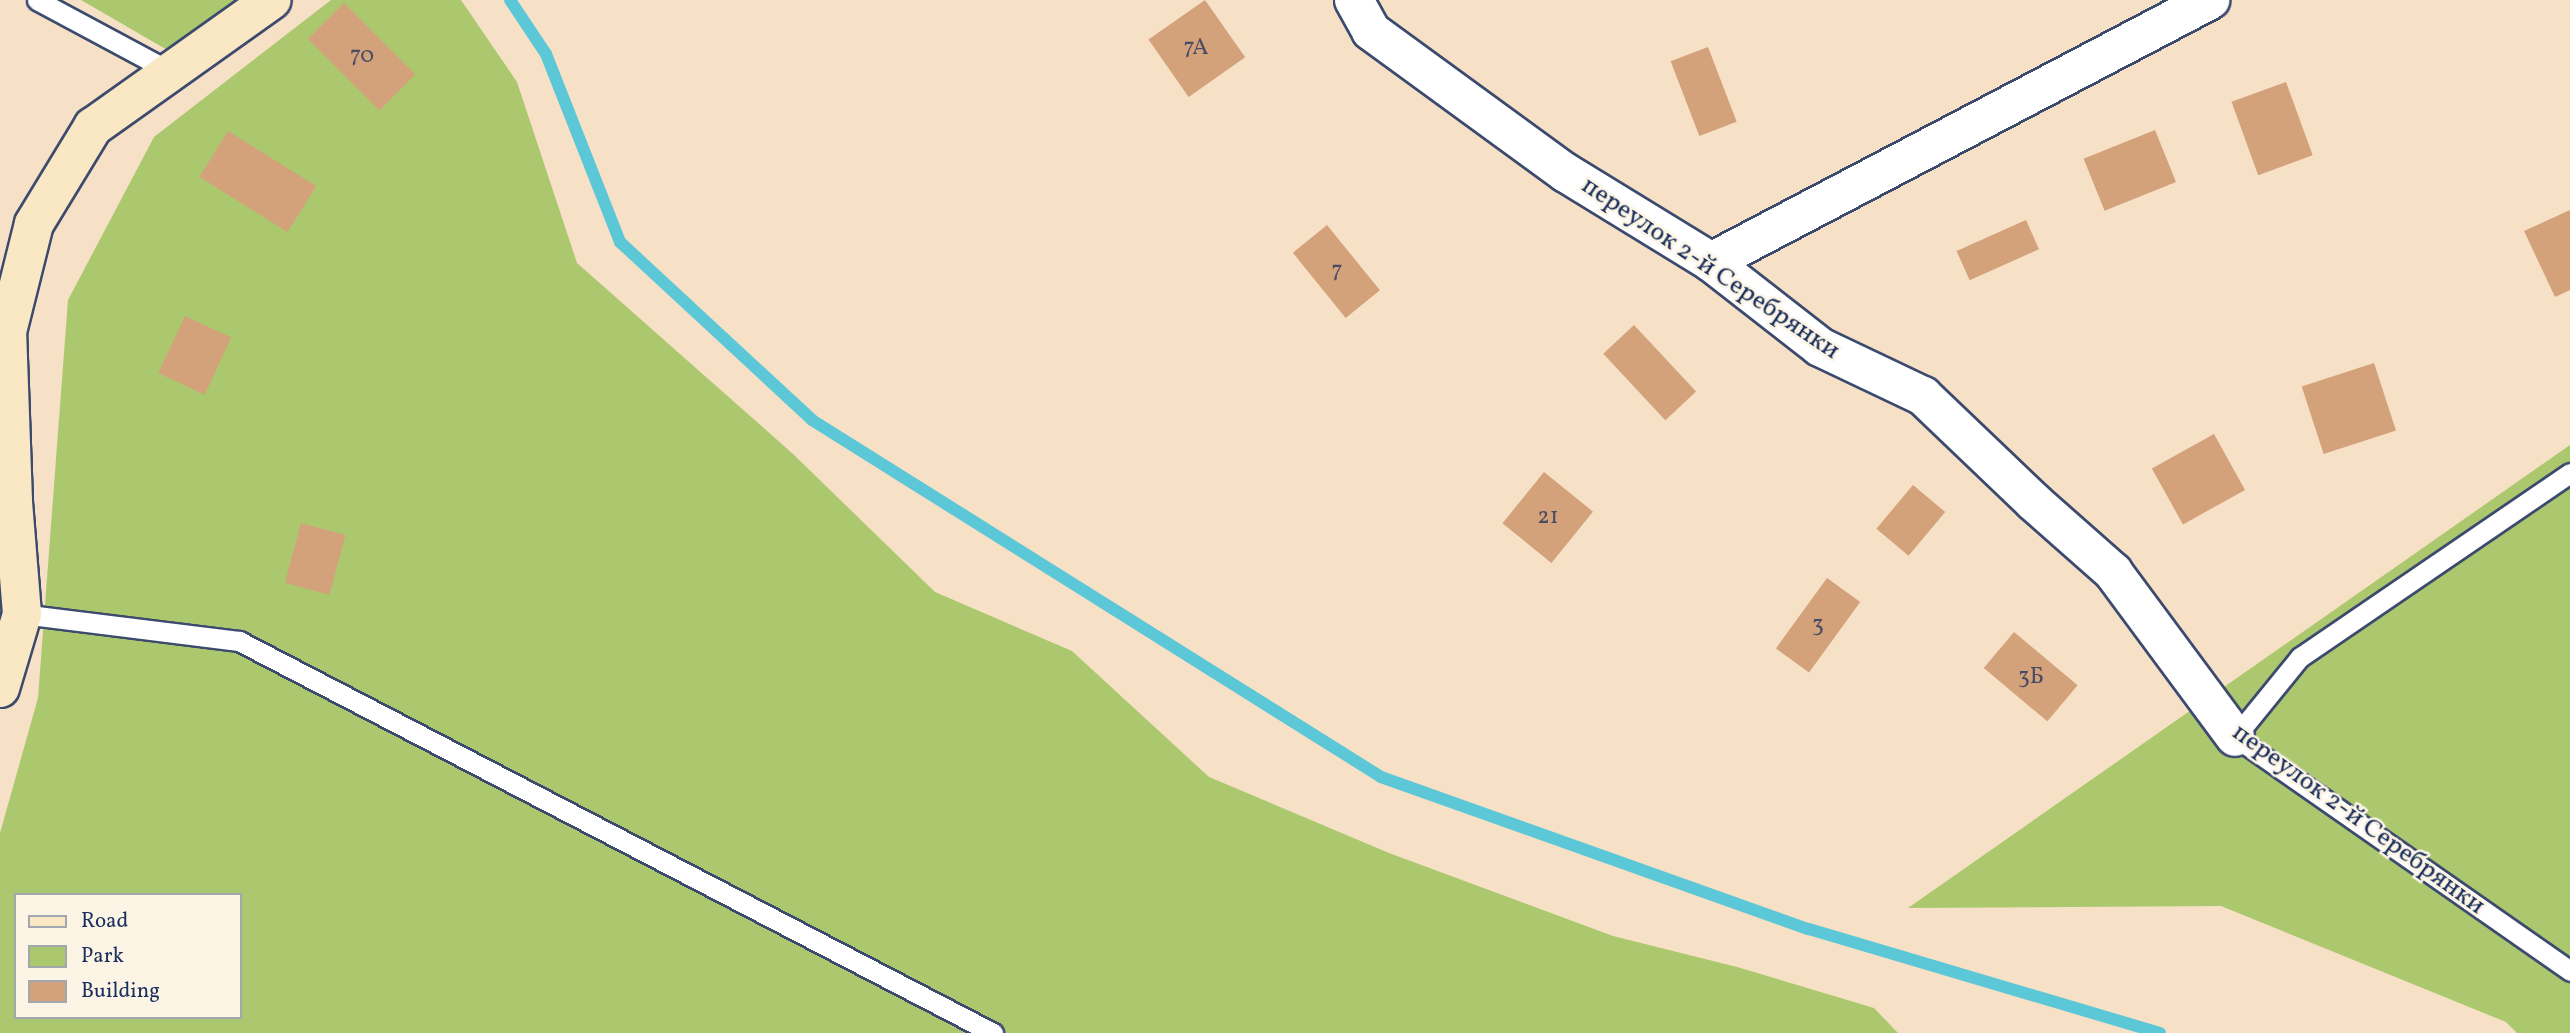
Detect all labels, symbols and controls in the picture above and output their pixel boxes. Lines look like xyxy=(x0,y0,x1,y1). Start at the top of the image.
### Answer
house number: 7А xyxy=(1183,34,1209,62)
house number: 70 xyxy=(350,42,374,70)
street label: переулок 2-й Серебрянки xyxy=(1575,171,1845,367)
house number: 7 xyxy=(1331,257,1343,285)
house number: 21 xyxy=(1537,503,1559,531)
house number: 3 xyxy=(1812,611,1824,639)
house number: 3Б xyxy=(2018,663,2044,691)
street label: переулок 2-й Серебрянки xyxy=(2226,718,2490,922)
legend xyxy=(14,893,242,1019)
text: Road xyxy=(81,907,128,936)
text: Park xyxy=(81,942,124,971)
text: Building xyxy=(81,977,160,1006)

